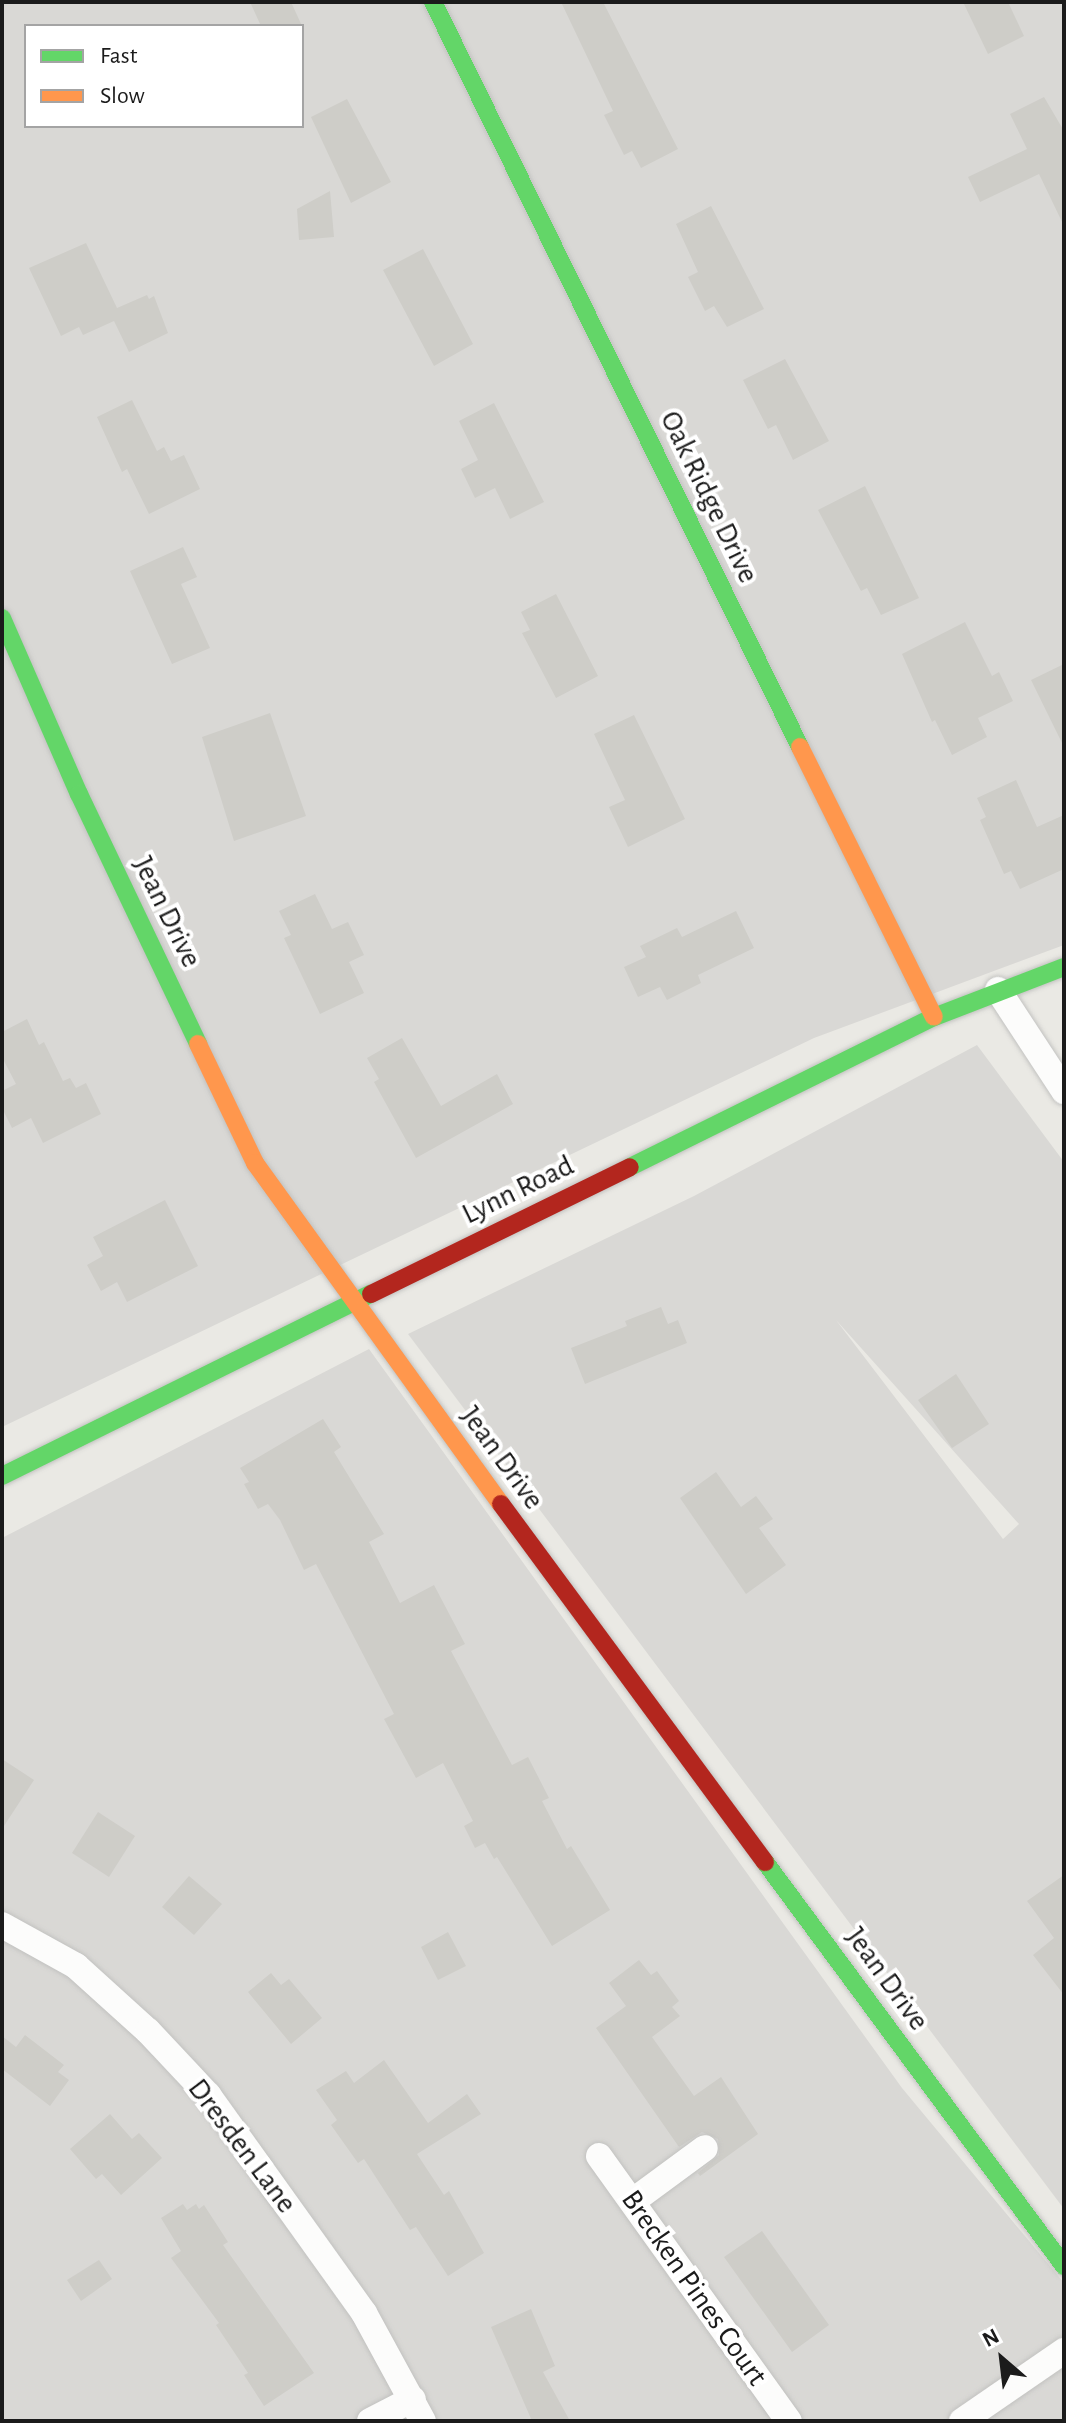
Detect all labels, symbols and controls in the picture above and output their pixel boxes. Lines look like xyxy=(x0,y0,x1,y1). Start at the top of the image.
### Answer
legend xyxy=(24,24,304,128)
text: Fast xyxy=(100,44,137,68)
text: Slow xyxy=(100,84,145,108)
street label: Oak Ridge Drive xyxy=(652,405,766,589)
street label: Jean Drive xyxy=(125,851,209,973)
street label: Lynn Road xyxy=(456,1148,580,1232)
street label: Jean Drive xyxy=(452,1399,552,1517)
street label: Jean Drive xyxy=(837,1920,937,2038)
street label: Dresden Lane xyxy=(180,2072,304,2220)
street label: Brecken Pines Court xyxy=(613,2183,775,2393)
north arrow xyxy=(962,2319,1042,2399)
text: N xyxy=(979,2325,1003,2351)

